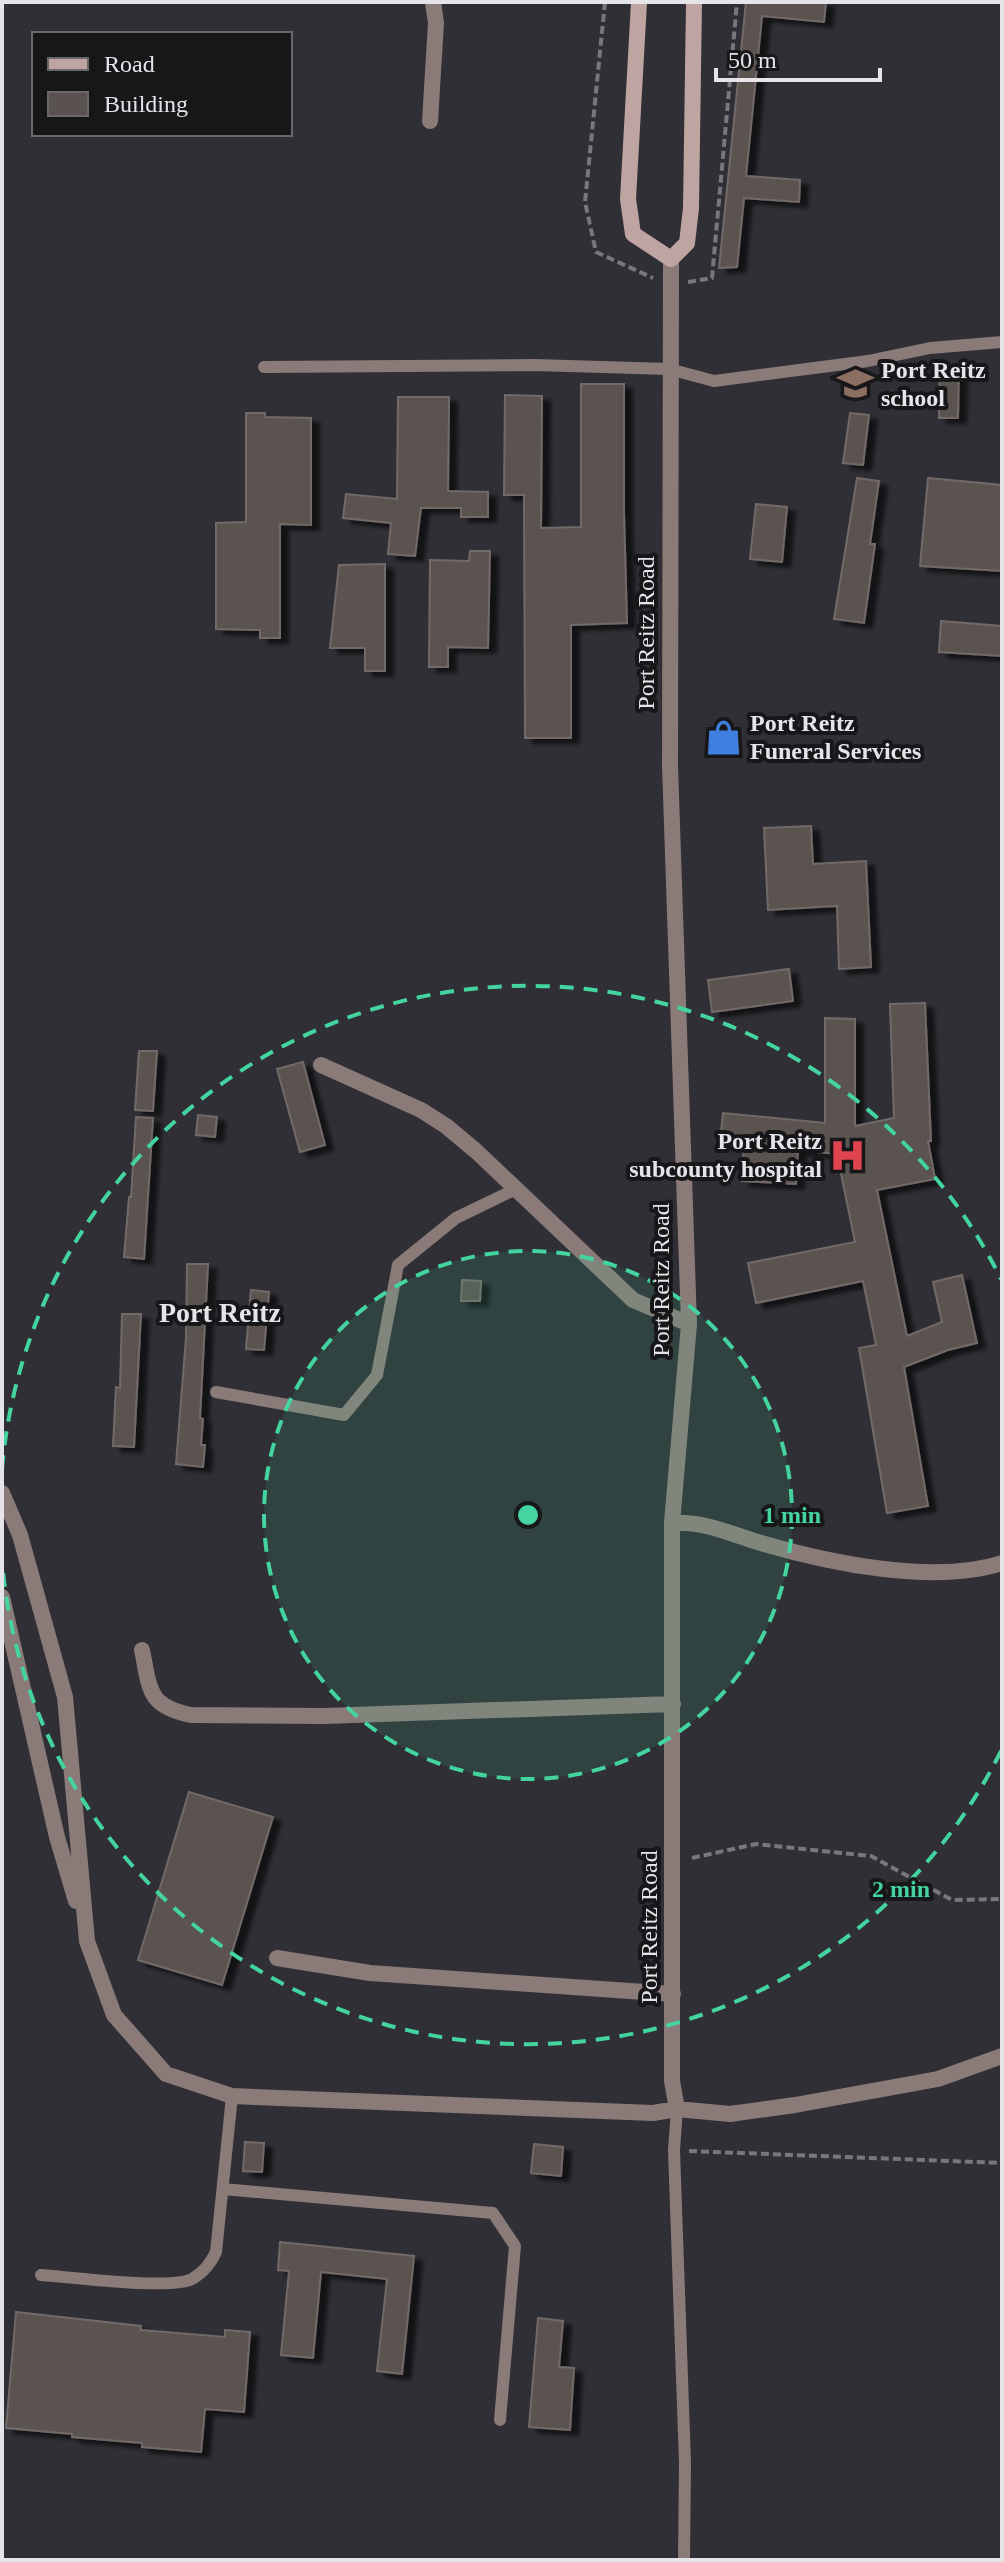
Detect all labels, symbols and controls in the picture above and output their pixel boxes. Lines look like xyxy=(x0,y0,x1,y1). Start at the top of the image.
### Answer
legend xyxy=(32,32,292,136)
scale bar xyxy=(716,32,880,82)
text: 50 m xyxy=(728,47,777,73)
text: Road xyxy=(104,51,155,77)
text: Building xyxy=(104,91,188,117)
place label: Port Reitz school xyxy=(881,357,986,411)
school or university icon: Port Reitz school xyxy=(836,365,874,403)
street label: Port Reitz Road xyxy=(633,556,659,710)
place label: Port Reitz Funeral Services xyxy=(750,710,921,764)
shop icon: Port Reitz Funeral Services xyxy=(705,718,743,756)
place label: Port Reitz subcounty hospital xyxy=(629,1128,822,1182)
hospital icon: Port Reitz subcounty hospital xyxy=(829,1136,867,1174)
street label: Port Reitz Road xyxy=(648,1203,674,1357)
district label: Port Reitz xyxy=(159,1297,281,1328)
centre of rings xyxy=(514,1501,542,1529)
text: 1 min xyxy=(763,1502,821,1528)
street label: Port Reitz Road xyxy=(636,1850,662,2004)
text: 2 min xyxy=(872,1876,930,1902)

